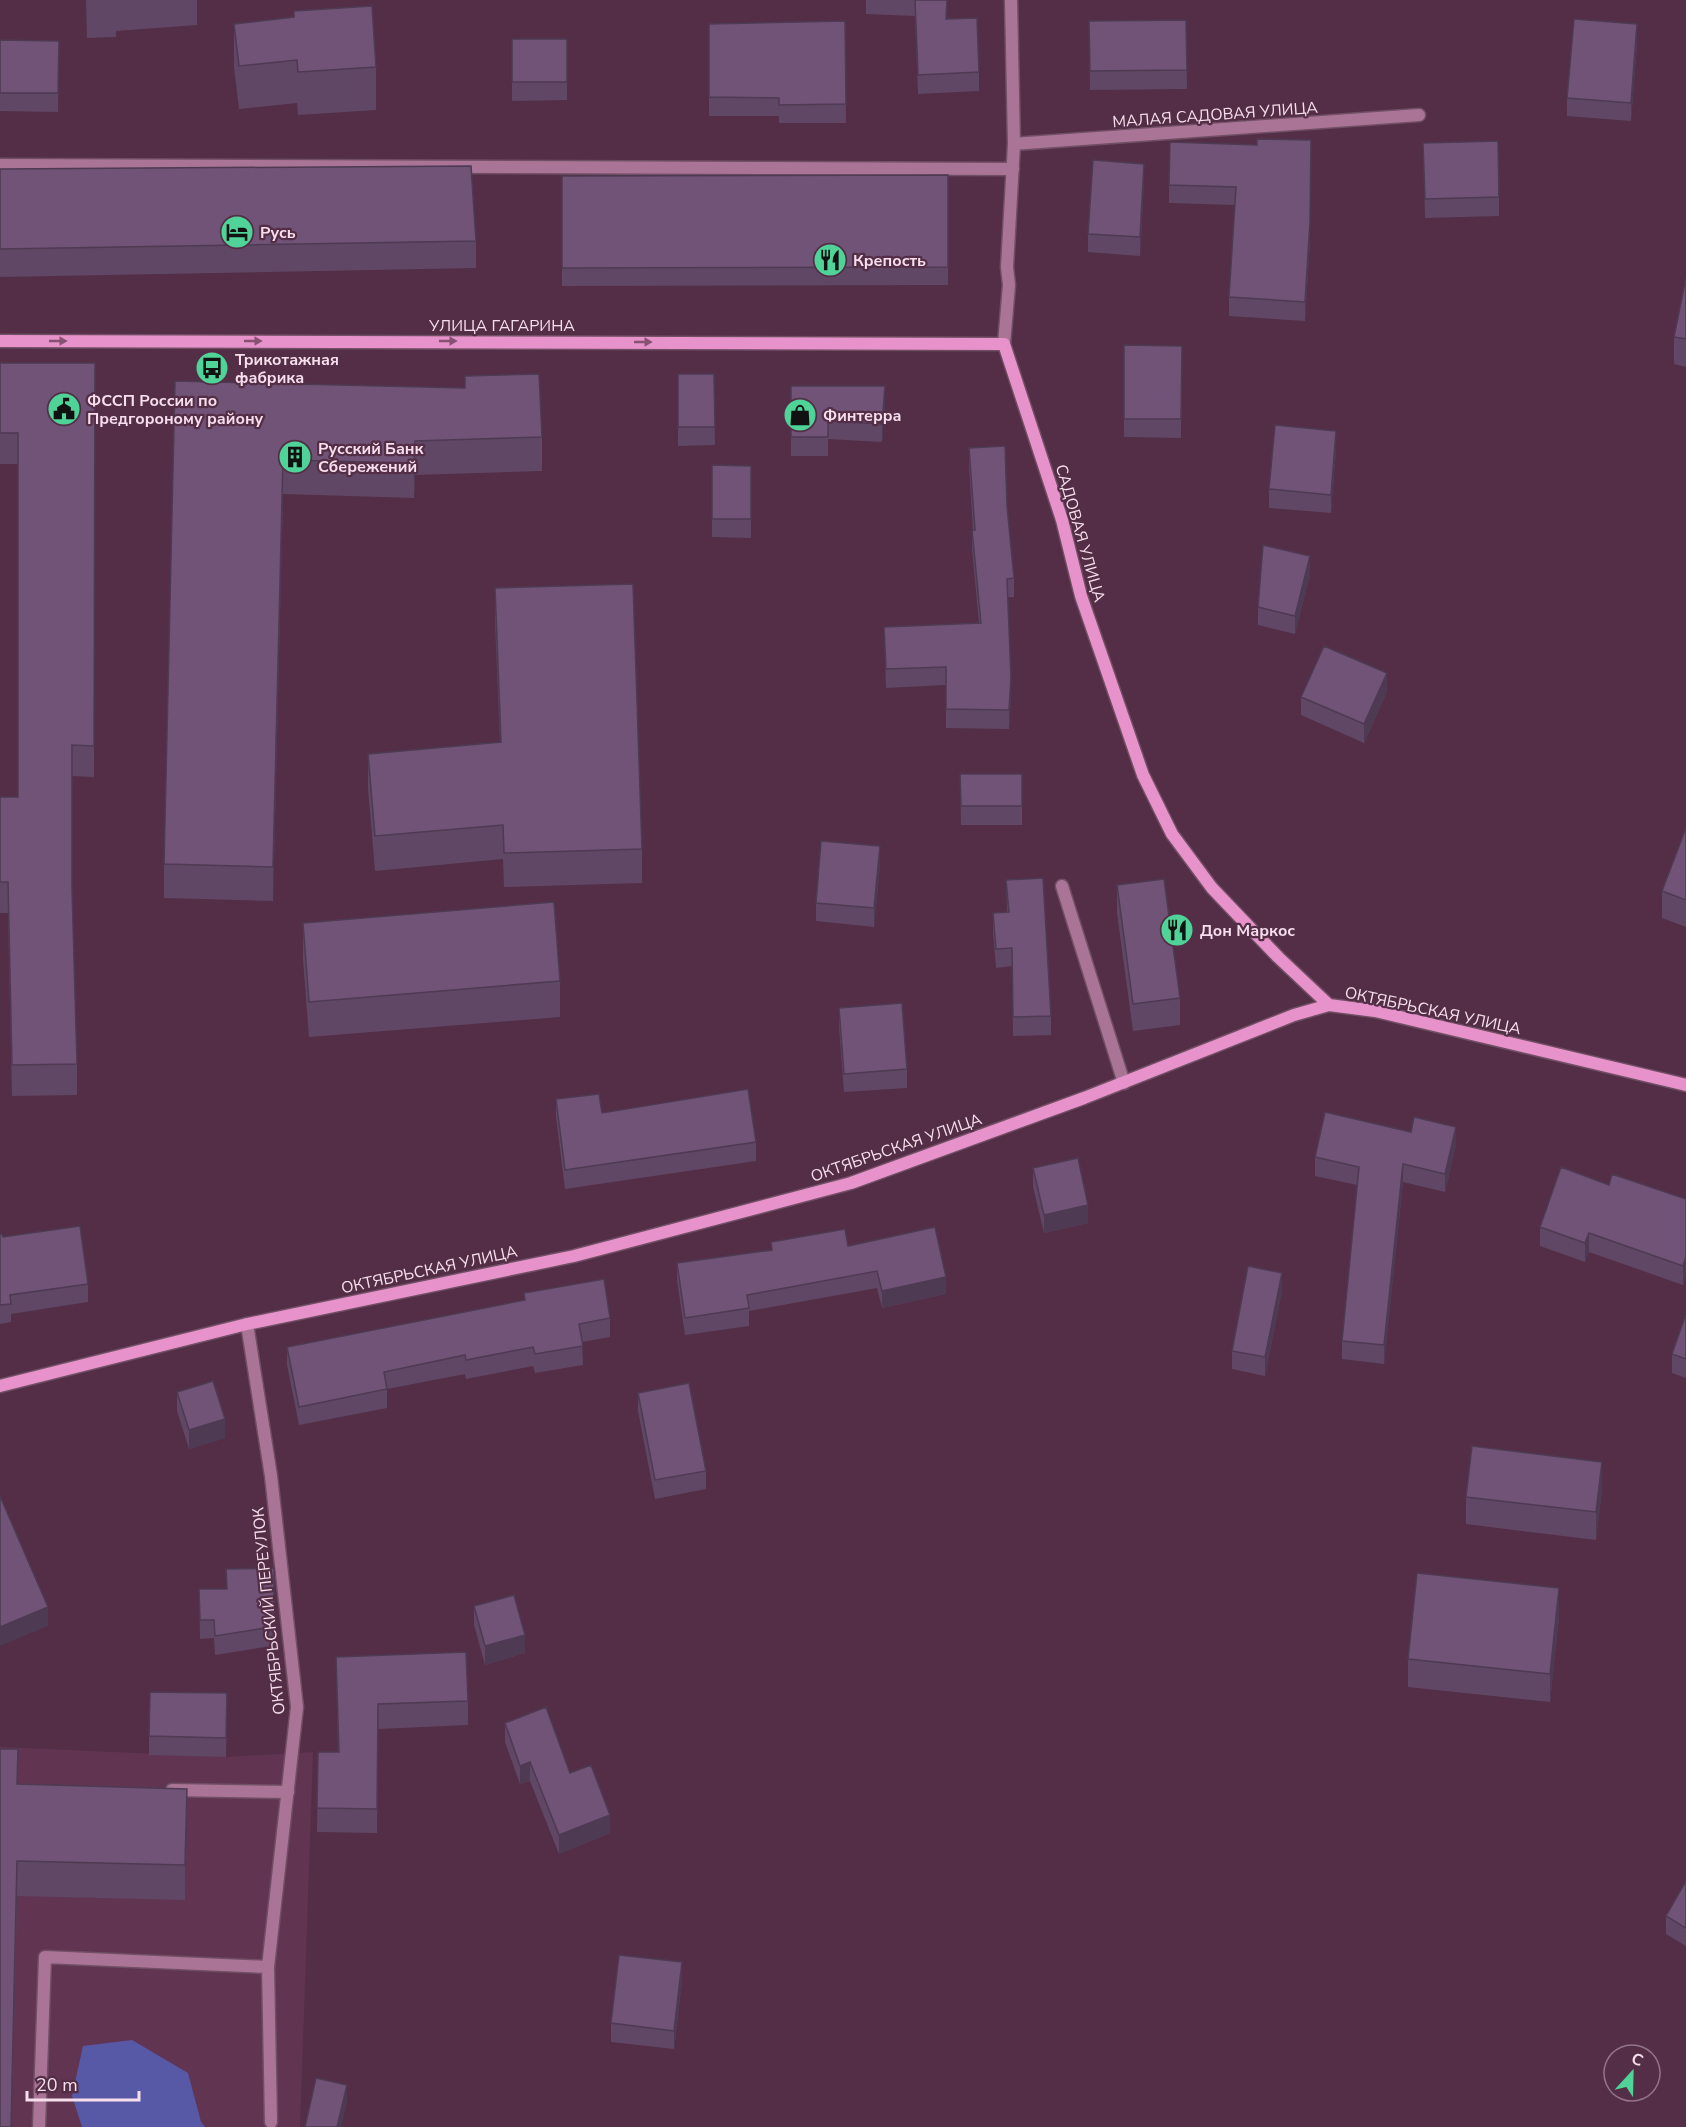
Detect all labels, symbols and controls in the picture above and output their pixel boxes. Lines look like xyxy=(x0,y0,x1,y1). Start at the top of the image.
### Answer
street label: МАЛАЯ САДОВАЯ УЛИЦА xyxy=(1112,97,1319,133)
hotel icon: Русь xyxy=(219,214,255,250)
place label: Русь xyxy=(260,222,296,244)
restaurant icon: Крепость xyxy=(812,242,848,278)
place label: Крепость xyxy=(853,250,926,272)
street label: УЛИЦА ГАГАРИНА xyxy=(428,315,575,337)
one-way arrow xyxy=(49,336,68,346)
one-way arrow xyxy=(244,336,263,346)
one-way arrow xyxy=(439,336,458,346)
one-way arrow xyxy=(634,337,653,347)
place label: Трикотажная фабрика xyxy=(235,349,339,389)
bus stop icon: Трикотажная фабрика xyxy=(194,350,230,386)
place label: ФССП России по Предгороному району xyxy=(87,390,264,430)
public building icon: ФССП России по Предгороному району xyxy=(46,391,82,427)
shop icon: Финтерра xyxy=(782,397,818,433)
place label: Финтерра xyxy=(823,405,902,427)
place label: Русский Банк Сбережений xyxy=(318,438,425,478)
building icon: Русский Банк Сбережений xyxy=(277,439,313,475)
street label: САДОВАЯ УЛИЦА xyxy=(1050,462,1110,605)
restaurant icon: Дон Маркос xyxy=(1159,912,1195,948)
place label: Дон Маркос xyxy=(1200,920,1295,942)
street label: ОКТЯБРЬСКАЯ УЛИЦА xyxy=(1343,982,1523,1040)
street label: ОКТЯБРЬСКАЯ УЛИЦА xyxy=(808,1108,985,1188)
street label: ОКТЯБРЬСКАЯ УЛИЦА xyxy=(339,1240,520,1299)
street label: ОКТЯБРЬСКИЙ ПЕРЕУЛОК xyxy=(247,1505,291,1716)
north arrow xyxy=(1602,2043,1662,2103)
text: С xyxy=(1628,2048,1647,2072)
scale bar xyxy=(27,2064,140,2102)
text: 20 m xyxy=(36,2073,78,2097)

